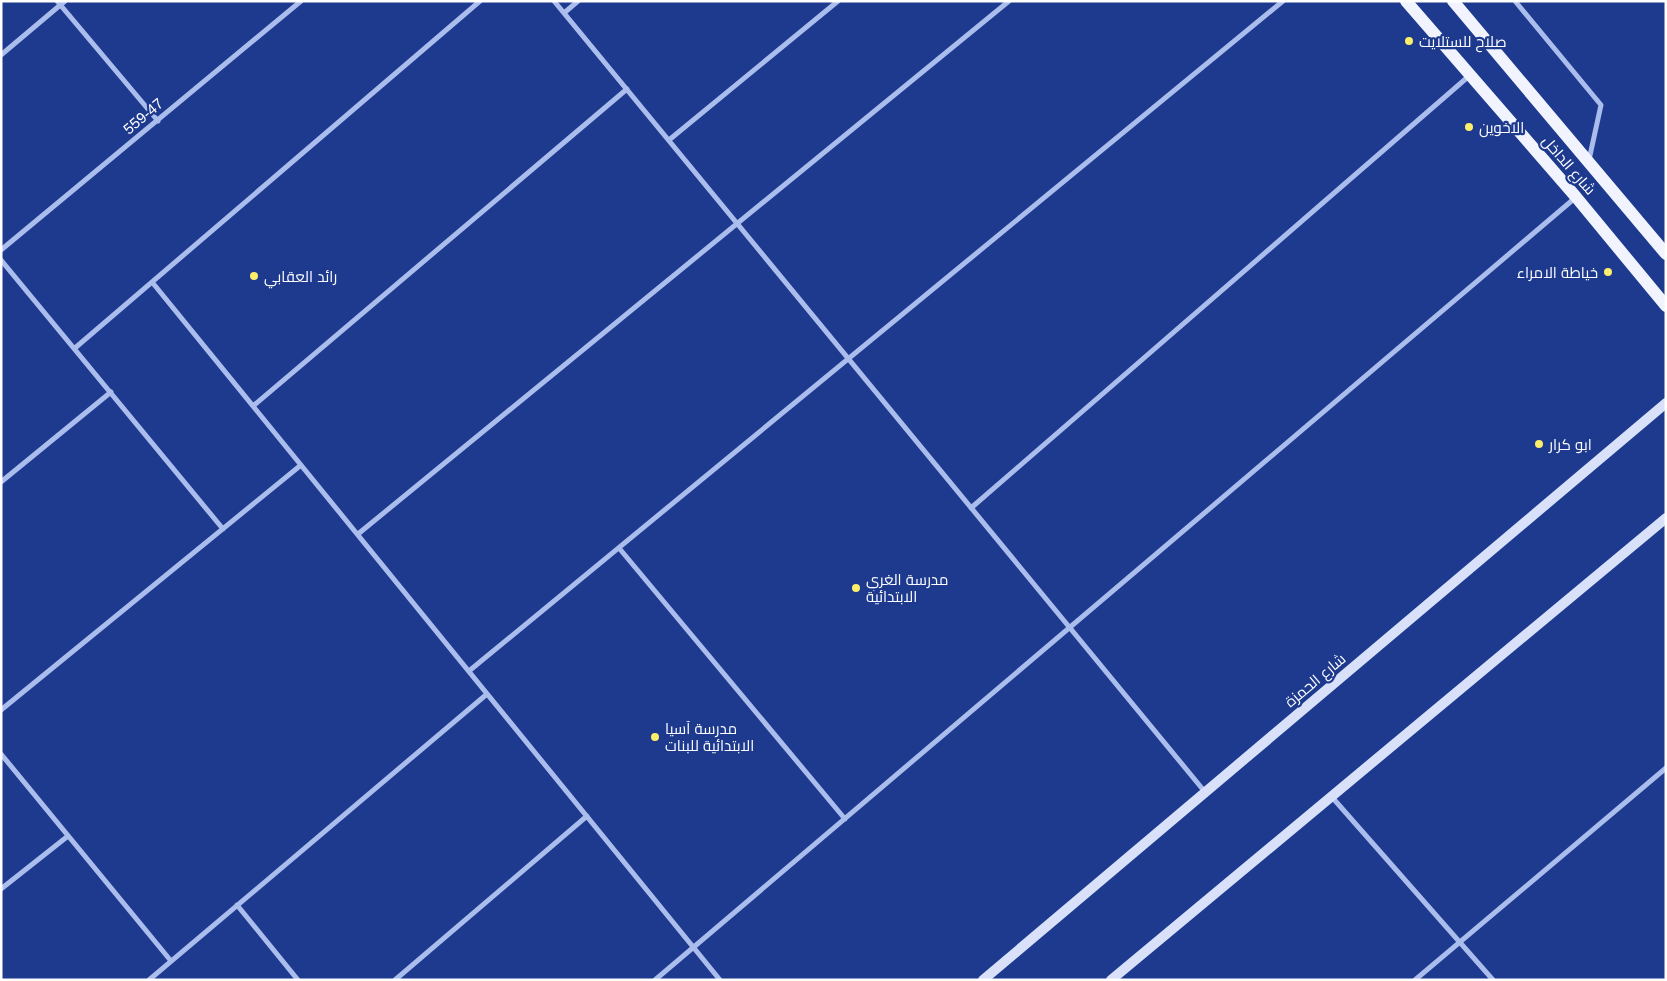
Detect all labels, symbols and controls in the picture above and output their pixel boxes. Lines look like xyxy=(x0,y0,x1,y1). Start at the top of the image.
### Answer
place label: صلاح للستلايت xyxy=(1419,33,1507,53)
marker: صلاح للستلايت xyxy=(1403,35,1415,47)
street label: 559-47 xyxy=(120,94,166,138)
place label: الاخوين xyxy=(1479,119,1524,138)
marker: الاخوين xyxy=(1463,121,1475,133)
street label: شارع الداخل xyxy=(1537,132,1599,200)
place label: خياطة الامراء xyxy=(1517,264,1598,282)
marker: خياطة الامراء xyxy=(1602,266,1614,278)
place label: رائد العقابي xyxy=(264,268,337,289)
marker: رائد العقابي xyxy=(248,270,260,282)
place label: ابو كرار xyxy=(1548,436,1592,454)
marker: ابو كرار xyxy=(1533,438,1545,450)
place label: مدرسة الغري الابتدائية xyxy=(866,571,948,605)
marker: مدرسة الغري الابتدائية xyxy=(850,582,862,594)
street label: شارع الحمزة xyxy=(1281,650,1351,713)
place label: مدرسة آسيا الابتدائية للبنات xyxy=(665,720,754,754)
marker: مدرسة آسيا الابتدائية للبنات xyxy=(649,731,661,743)

